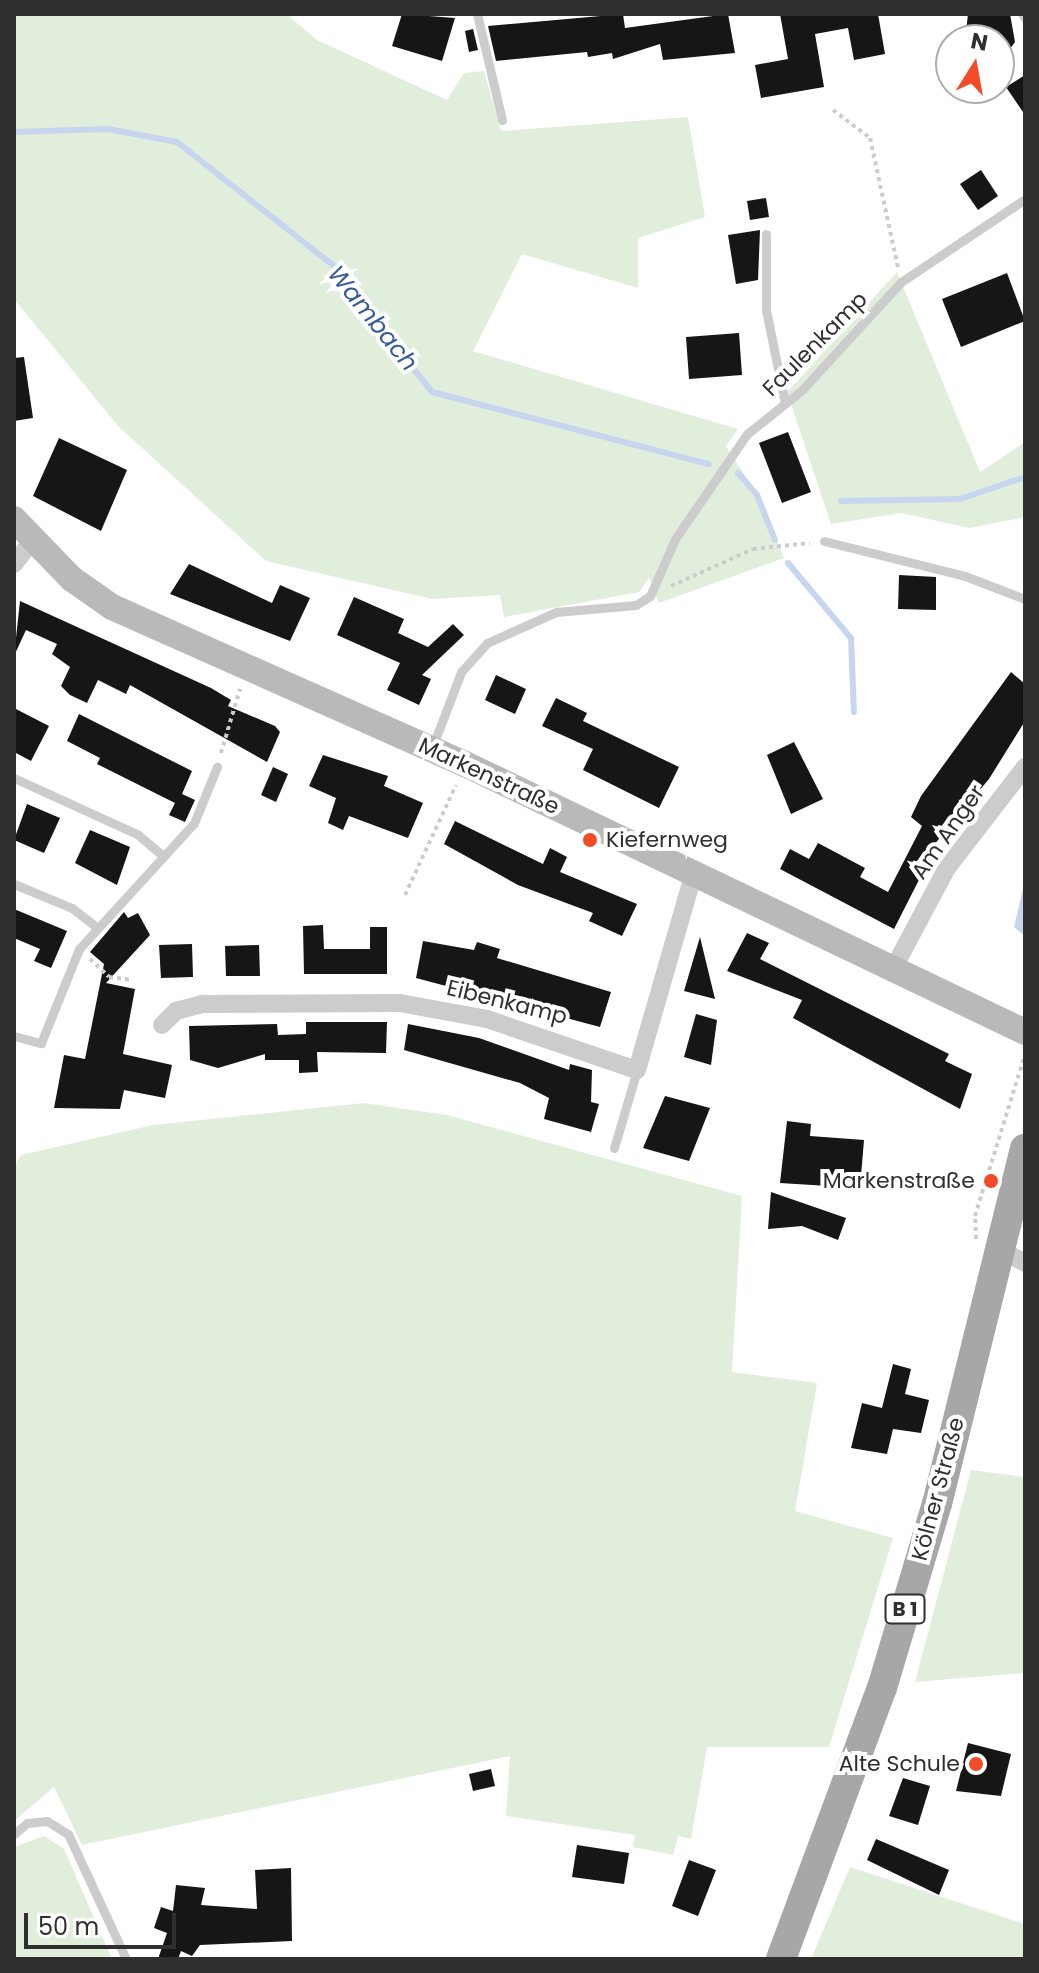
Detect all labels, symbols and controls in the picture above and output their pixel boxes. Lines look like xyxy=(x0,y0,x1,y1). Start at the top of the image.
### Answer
north arrow xyxy=(935,24,1015,104)
text: N xyxy=(968,25,990,59)
water label: Wambach xyxy=(322,260,424,376)
street label: Faulenkamp xyxy=(757,286,873,402)
street label: Markenstraße xyxy=(414,732,564,820)
street label: Am Anger xyxy=(906,780,990,884)
place label: Kiefernweg xyxy=(606,827,728,853)
marker: Kiefernweg xyxy=(581,831,599,849)
street label: Eibenkamp xyxy=(444,974,570,1030)
place label: Markenstraße xyxy=(823,1168,975,1194)
marker: Markenstraße xyxy=(982,1172,1000,1190)
street label: Kölner Straße xyxy=(906,1415,970,1563)
road number: B 1 xyxy=(883,1593,927,1625)
place label: Alte Schule xyxy=(839,1751,960,1777)
marker: Alte Schule xyxy=(967,1755,985,1773)
scale bar xyxy=(28,1897,180,1947)
text: 50 m xyxy=(38,1910,99,1943)

